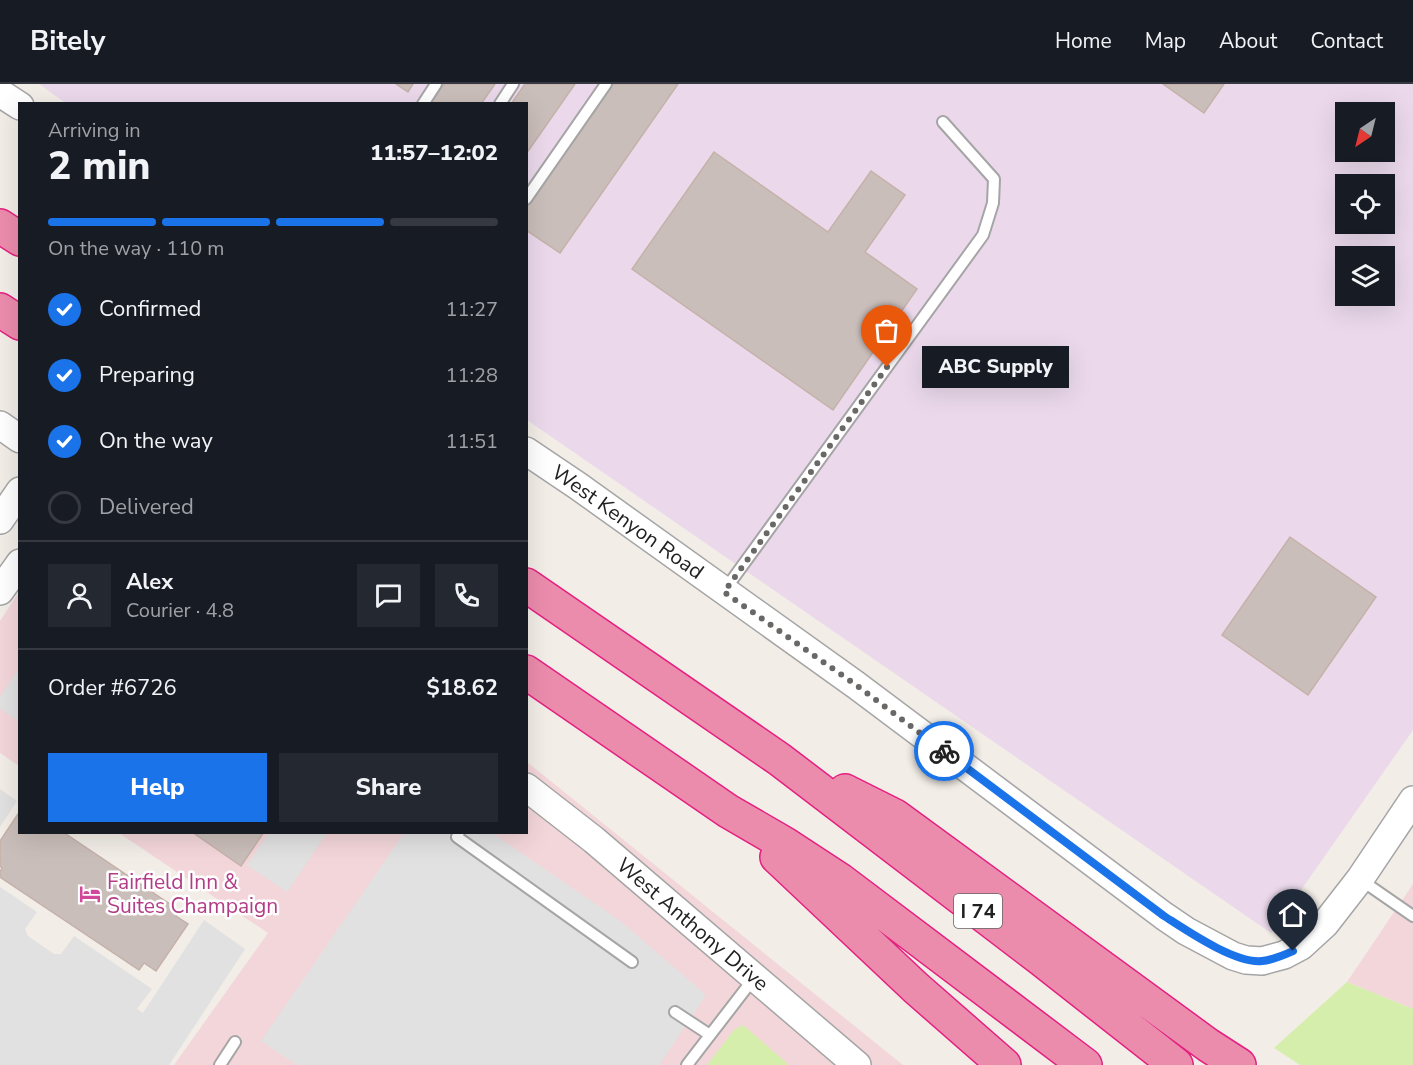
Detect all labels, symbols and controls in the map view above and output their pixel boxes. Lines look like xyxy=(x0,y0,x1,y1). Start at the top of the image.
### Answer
text: Bitely xyxy=(30,22,106,60)
text: Home xyxy=(1055,27,1112,55)
text: Map xyxy=(1145,27,1186,55)
text: About xyxy=(1219,27,1277,55)
text: Contact xyxy=(1310,27,1383,55)
north arrow xyxy=(1335,102,1395,162)
map controls xyxy=(1335,102,1395,306)
text: Arriving in xyxy=(48,117,141,144)
text: 11:57–12:02 xyxy=(370,138,498,168)
text: 2 min xyxy=(48,140,151,193)
button: locate xyxy=(1335,174,1395,234)
text: On the way · 110 m xyxy=(48,235,224,262)
button: layers xyxy=(1335,246,1395,306)
icon: check xyxy=(48,293,81,326)
text: Confirmed xyxy=(99,294,201,324)
text: 11:27 xyxy=(445,296,498,323)
pin xyxy=(861,305,912,367)
icon: bag xyxy=(870,314,903,347)
callout: ABC Supply xyxy=(923,346,1070,388)
text: ABC Supply xyxy=(938,353,1053,380)
icon: check xyxy=(48,359,81,392)
text: Preparing xyxy=(99,360,195,390)
text: 11:28 xyxy=(445,362,498,389)
icon: check xyxy=(48,425,81,458)
text: On the way xyxy=(99,426,213,456)
text: 11:51 xyxy=(445,428,498,455)
street label: West Kenyon Road xyxy=(546,458,709,586)
text: Delivered xyxy=(99,492,194,522)
button: person xyxy=(48,564,111,627)
button: chat xyxy=(357,564,420,627)
button: phone xyxy=(435,564,498,627)
text: Alex xyxy=(126,567,173,597)
text: Courier · 4.8 xyxy=(126,597,234,624)
text: Order #6726 xyxy=(48,673,177,703)
text: $18.62 xyxy=(427,673,498,703)
courier xyxy=(914,721,974,781)
icon: bike xyxy=(928,735,961,768)
button: Help xyxy=(48,753,267,822)
button: Share xyxy=(279,753,498,822)
street label: West Anthony Drive xyxy=(611,851,775,997)
place label: Fairfield Inn & Suites Champaign xyxy=(107,868,278,920)
hotel icon: Fairfield Inn & Suites Champaign xyxy=(78,882,102,906)
pin xyxy=(1267,889,1318,951)
road number: I 74 xyxy=(954,894,1002,928)
icon: home xyxy=(1276,898,1309,931)

